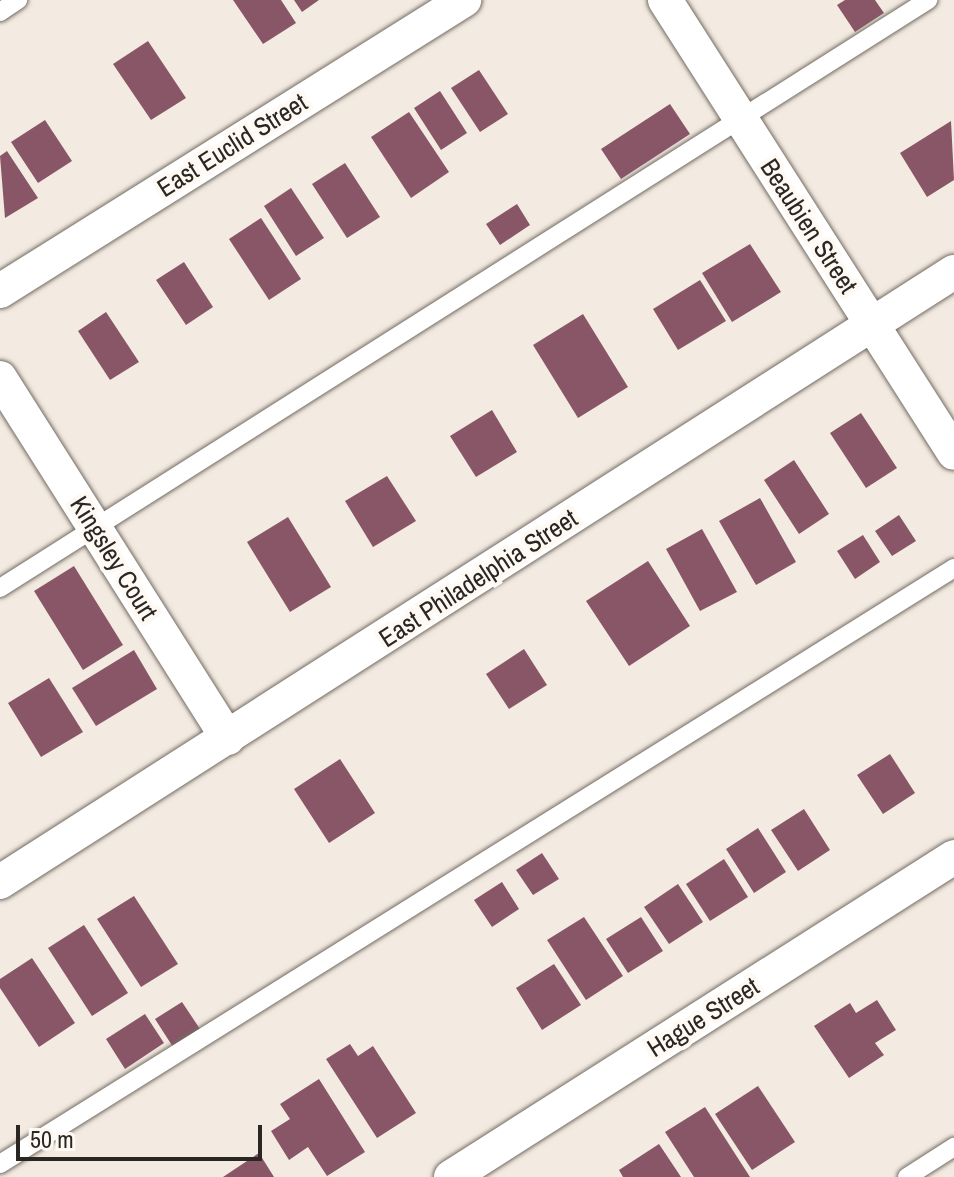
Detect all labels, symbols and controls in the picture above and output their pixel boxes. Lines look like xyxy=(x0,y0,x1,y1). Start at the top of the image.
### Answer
street label: East Euclid Street xyxy=(151,87,313,203)
street label: Beaubien Street xyxy=(754,153,864,299)
street label: Kingsley Court xyxy=(64,490,164,626)
street label: East Philadelphia Street xyxy=(373,502,583,654)
street label: Hague Street xyxy=(641,970,765,1064)
scale bar xyxy=(20,1109,266,1159)
text: 50 m xyxy=(30,1123,74,1155)

